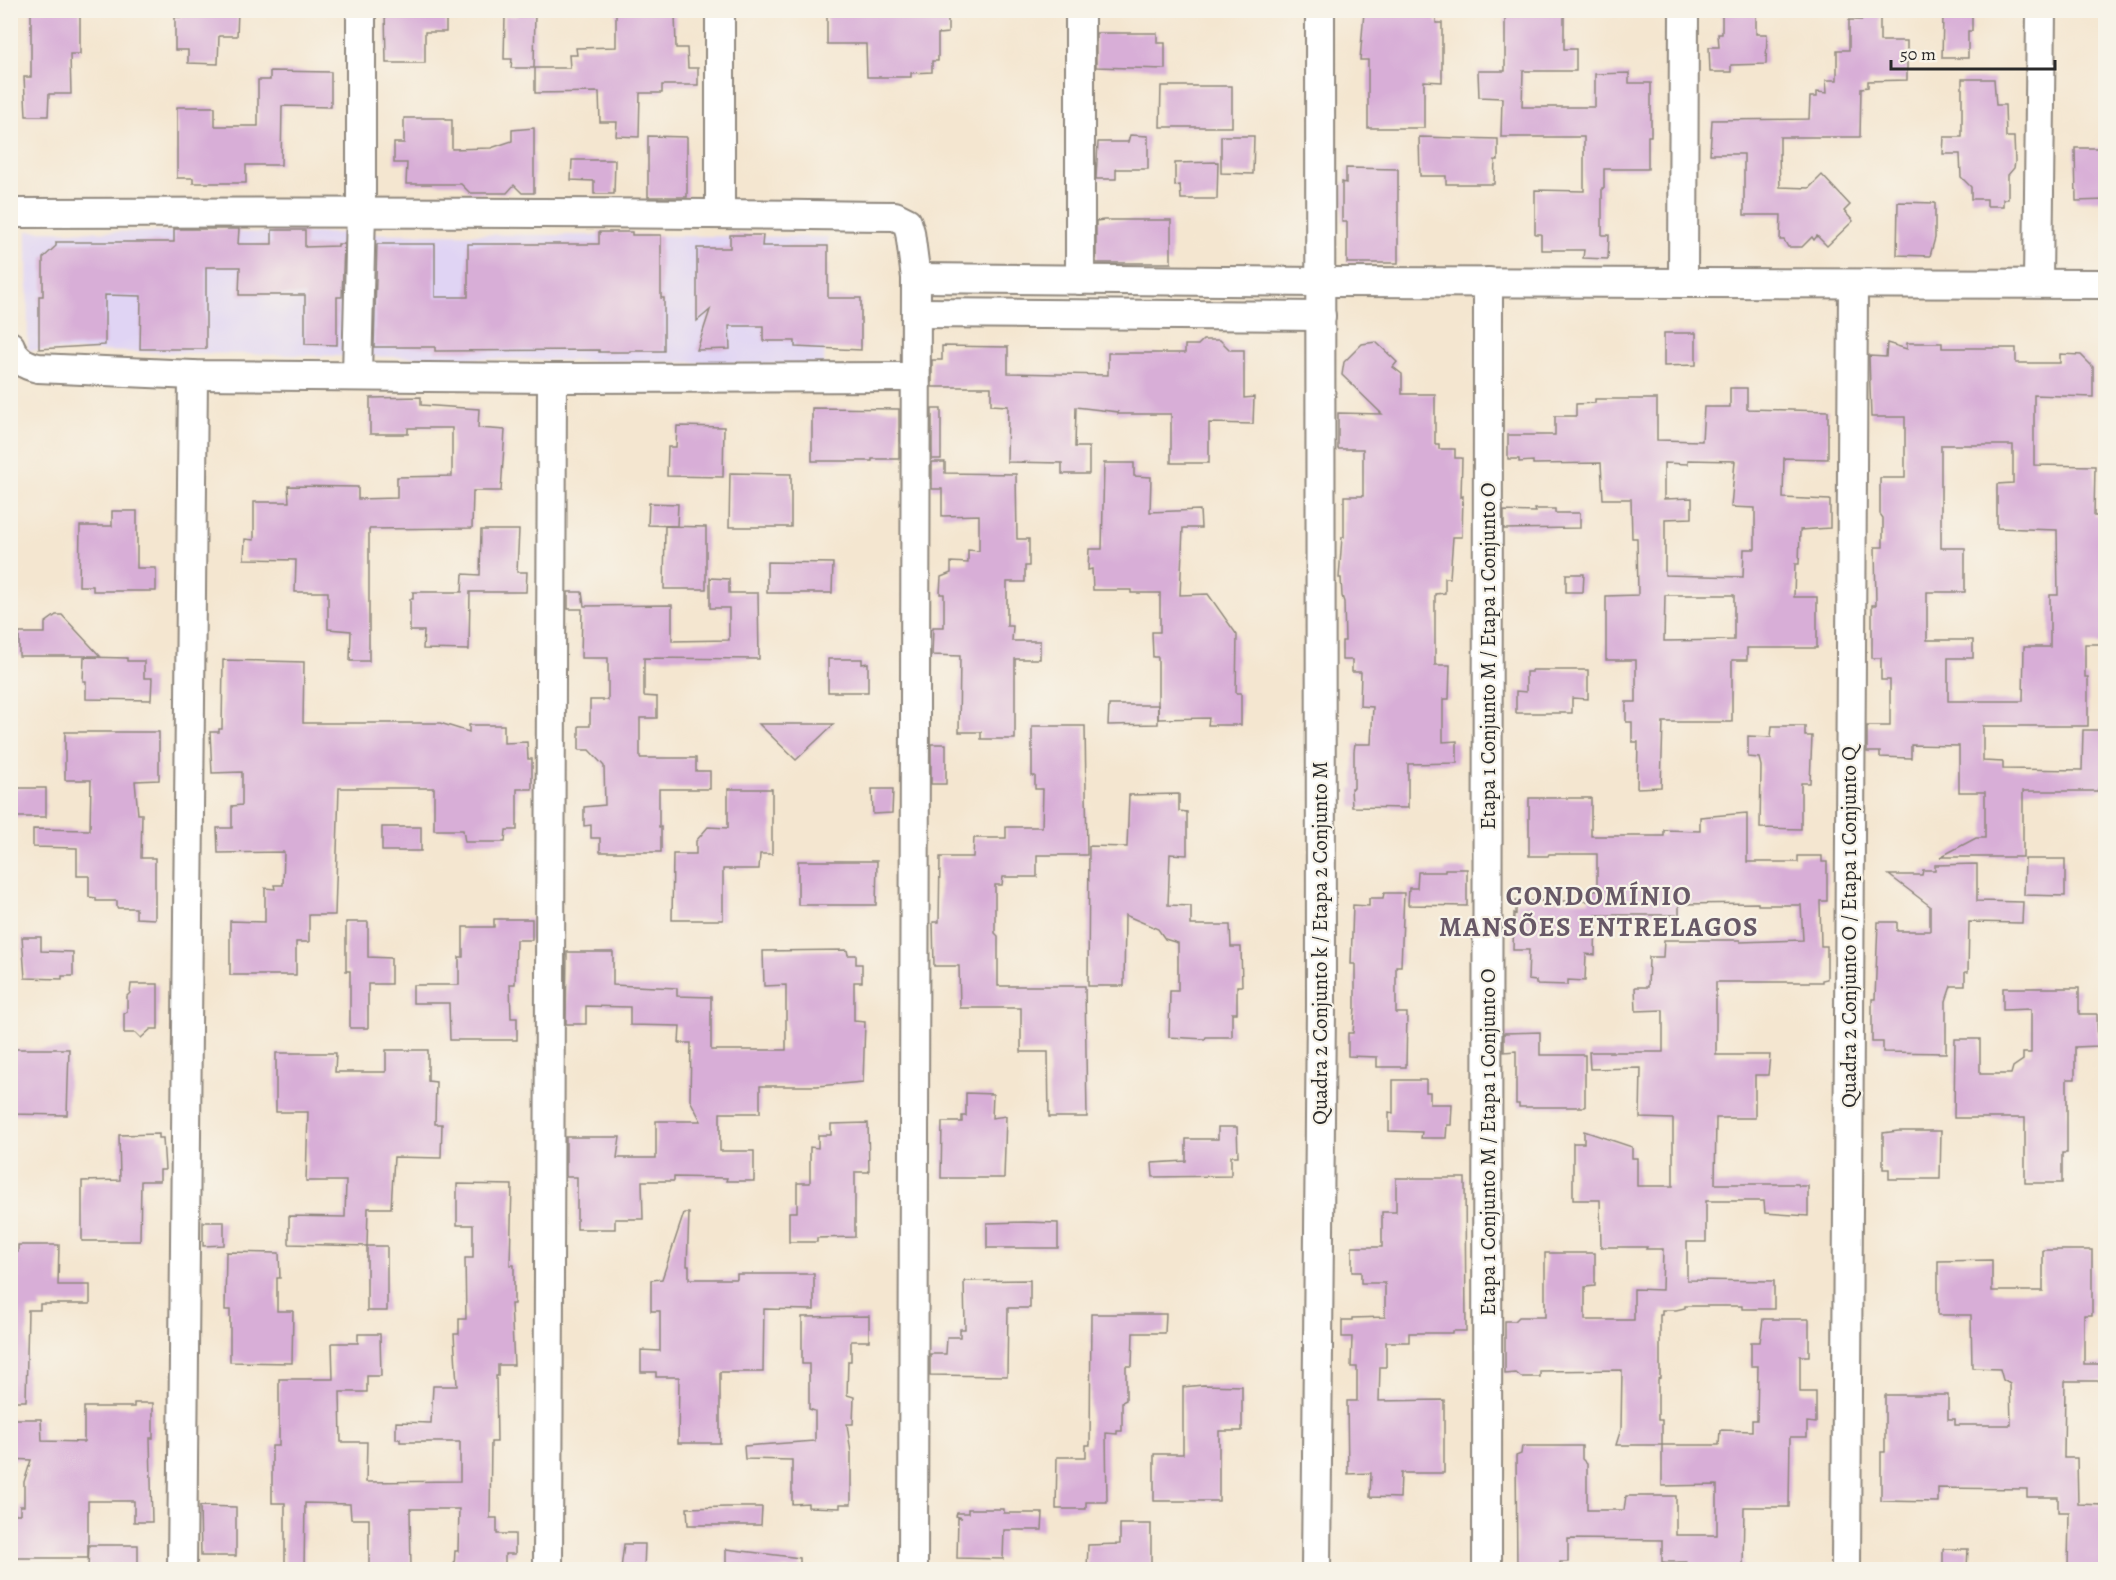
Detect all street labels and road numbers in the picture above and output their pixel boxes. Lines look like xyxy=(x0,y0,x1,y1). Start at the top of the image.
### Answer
street label: Etapa 1 Conjunto M / Etapa 1 Conjunto O xyxy=(1474,482,1502,830)
street label: Quadra 2 Conjunto O / Etapa 1 Conjunto Q xyxy=(1835,744,1863,1108)
street label: Quadra 2 Conjunto k / Etapa 2 Conjunto M xyxy=(1306,761,1334,1125)
street label: Etapa 1 Conjunto M / Etapa 1 Conjunto O xyxy=(1474,968,1502,1316)

